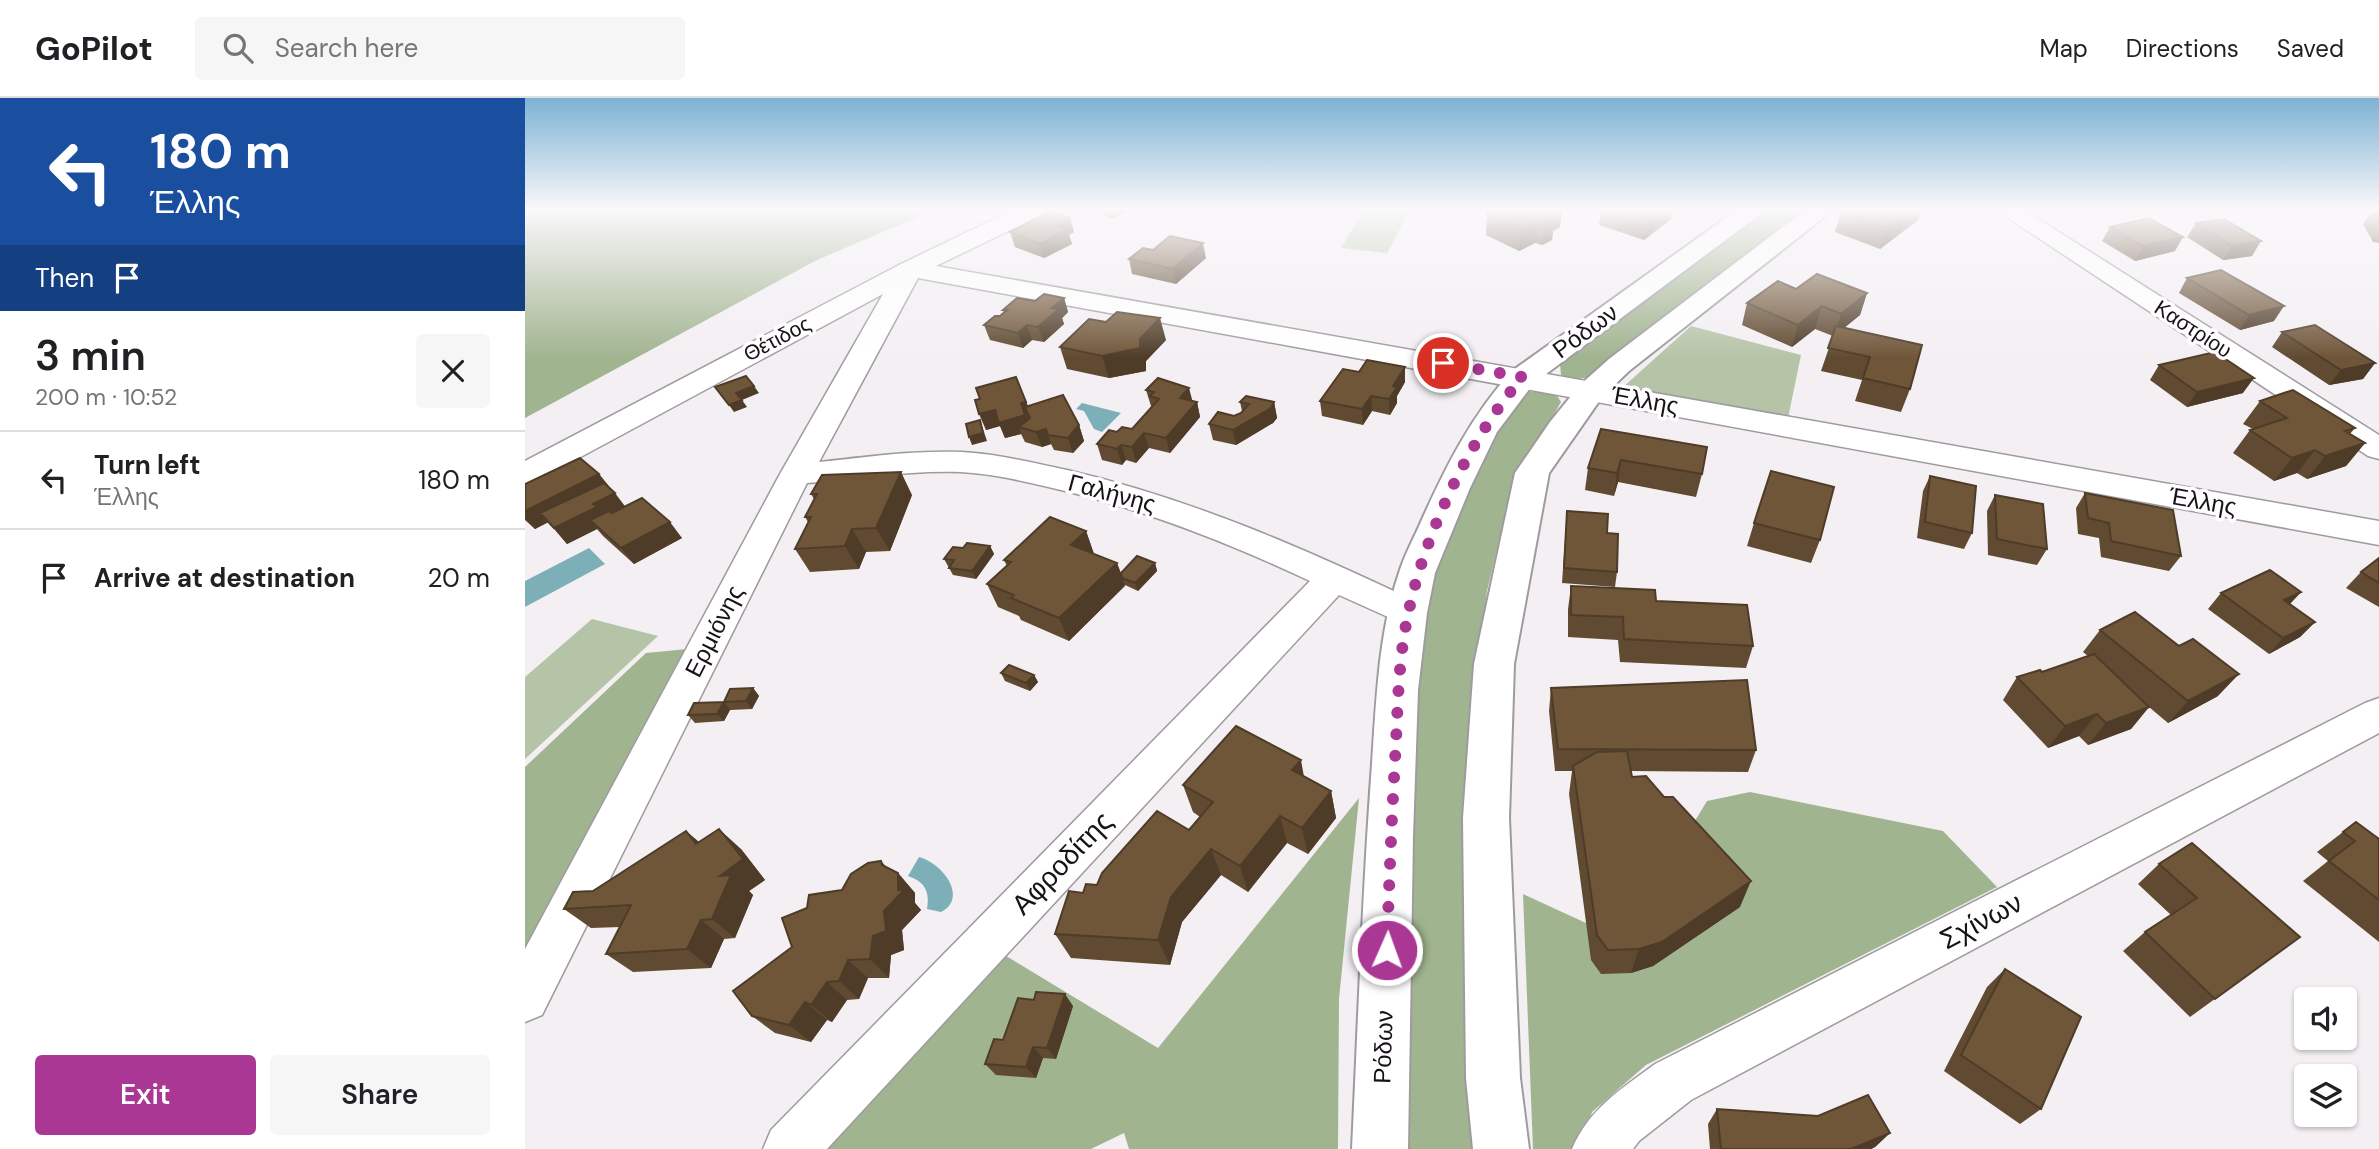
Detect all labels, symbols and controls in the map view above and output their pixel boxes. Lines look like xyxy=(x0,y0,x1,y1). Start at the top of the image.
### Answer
search box xyxy=(195,17,685,80)
text: GoPilot xyxy=(35,27,153,70)
icon: search xyxy=(219,29,257,67)
text: Search here xyxy=(275,31,418,65)
text: Map xyxy=(2040,33,2088,64)
text: Directions xyxy=(2126,33,2239,64)
text: Saved xyxy=(2277,33,2344,64)
text: 180 m xyxy=(150,119,291,183)
icon: left xyxy=(35,126,126,217)
text: Έλλης xyxy=(150,181,240,223)
icon: arrive xyxy=(108,259,146,297)
text: Then xyxy=(35,261,94,295)
street label: Καστρίου xyxy=(2149,294,2237,364)
street label: Ρόδων xyxy=(1546,297,1624,365)
street label: Θέτιδος xyxy=(739,310,815,368)
text: 3 min xyxy=(35,328,146,383)
pin xyxy=(1413,333,1473,393)
button: close xyxy=(416,334,490,408)
icon: arrive xyxy=(1424,344,1462,382)
street label: Έλλης xyxy=(1608,379,1681,421)
text: 200 m · 10:52 xyxy=(35,382,177,412)
text: Turn left xyxy=(94,448,201,482)
icon: left xyxy=(35,461,73,499)
text: 180 m xyxy=(418,463,490,497)
street label: Γαλήνης xyxy=(1065,466,1159,520)
street label: Έλλης xyxy=(2166,480,2239,522)
text: Έλλης xyxy=(94,482,159,512)
icon: arrive xyxy=(35,559,73,597)
text: Arrive at destination xyxy=(94,561,355,595)
text: 20 m xyxy=(427,561,490,595)
street label: Ερμιόνης xyxy=(678,580,750,682)
street label: Αφροδίτης xyxy=(1003,803,1121,923)
street label: Σχίνων xyxy=(1933,884,2029,958)
position arrow xyxy=(1350,913,1424,987)
map controls xyxy=(2294,987,2357,1127)
button: sound xyxy=(2294,987,2357,1050)
street label: Ρόδων xyxy=(1366,1010,1400,1084)
button: Exit xyxy=(35,1055,256,1135)
button: Share xyxy=(270,1055,490,1135)
button: layers xyxy=(2294,1064,2357,1127)

